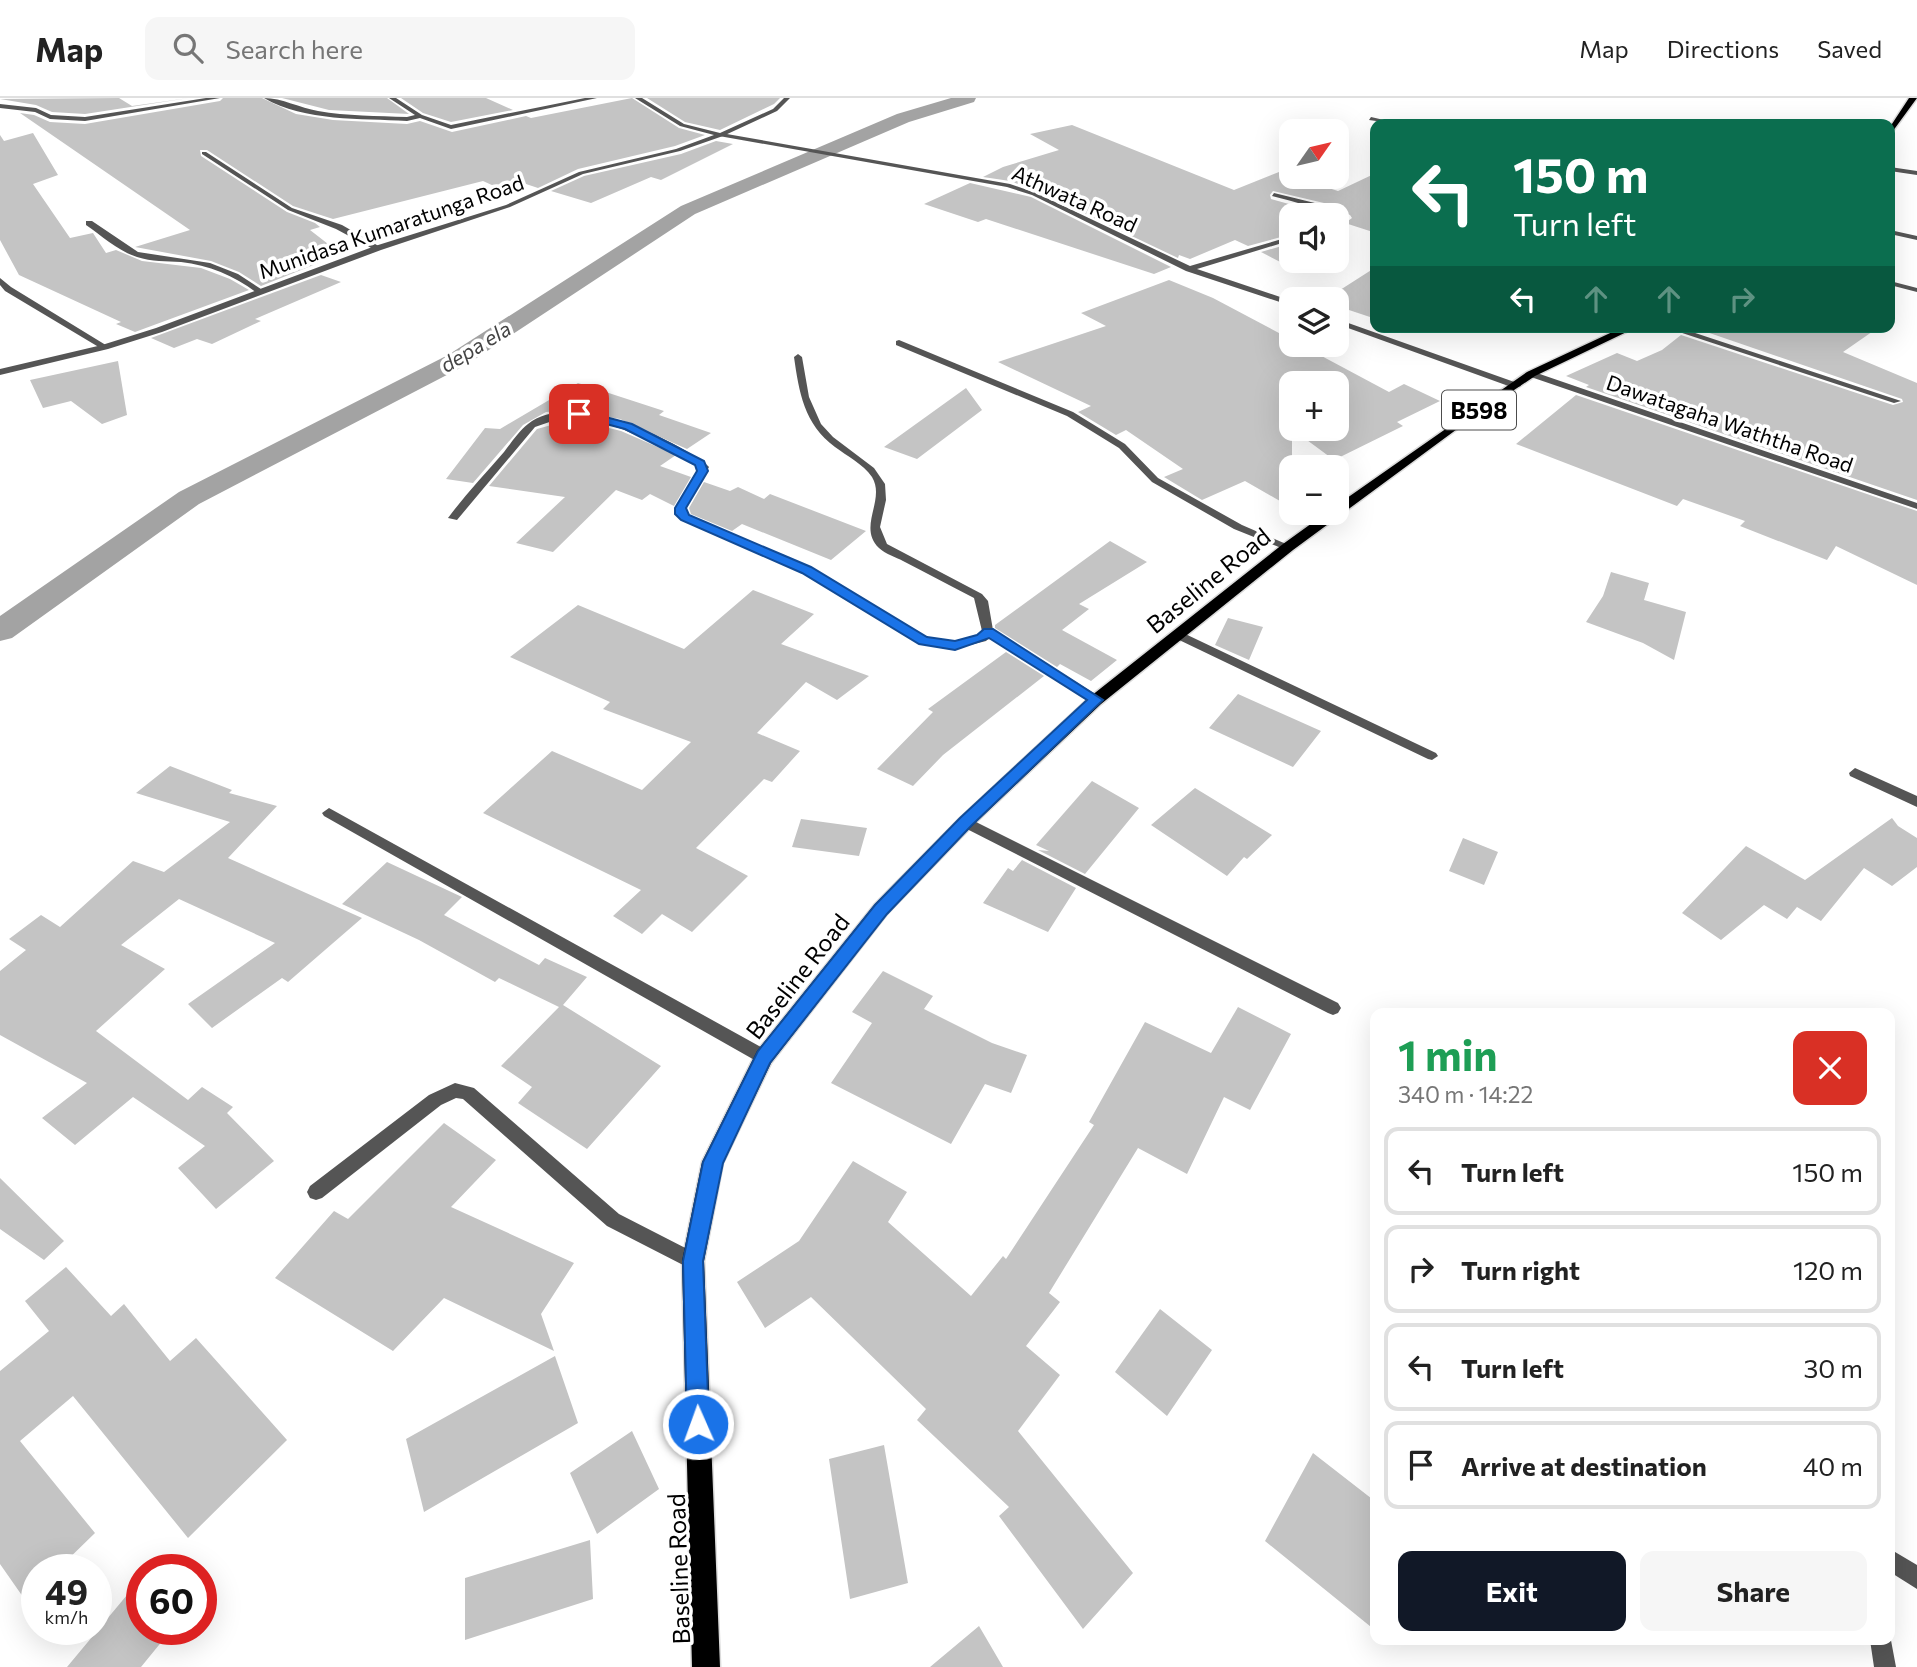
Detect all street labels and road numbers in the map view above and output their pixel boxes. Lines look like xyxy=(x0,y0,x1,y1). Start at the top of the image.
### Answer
street label: Athwata Road xyxy=(1009,159,1141,237)
street label: Munidasa Kumaratunga Road xyxy=(255,169,527,283)
street label: Dawatagaha Waththa Road xyxy=(1603,369,1857,477)
road number: B598 xyxy=(1442,390,1516,430)
street label: Baseline Road xyxy=(1140,521,1276,639)
street label: Baseline Road xyxy=(739,908,855,1044)
street label: Baseline Road xyxy=(661,1493,695,1645)

